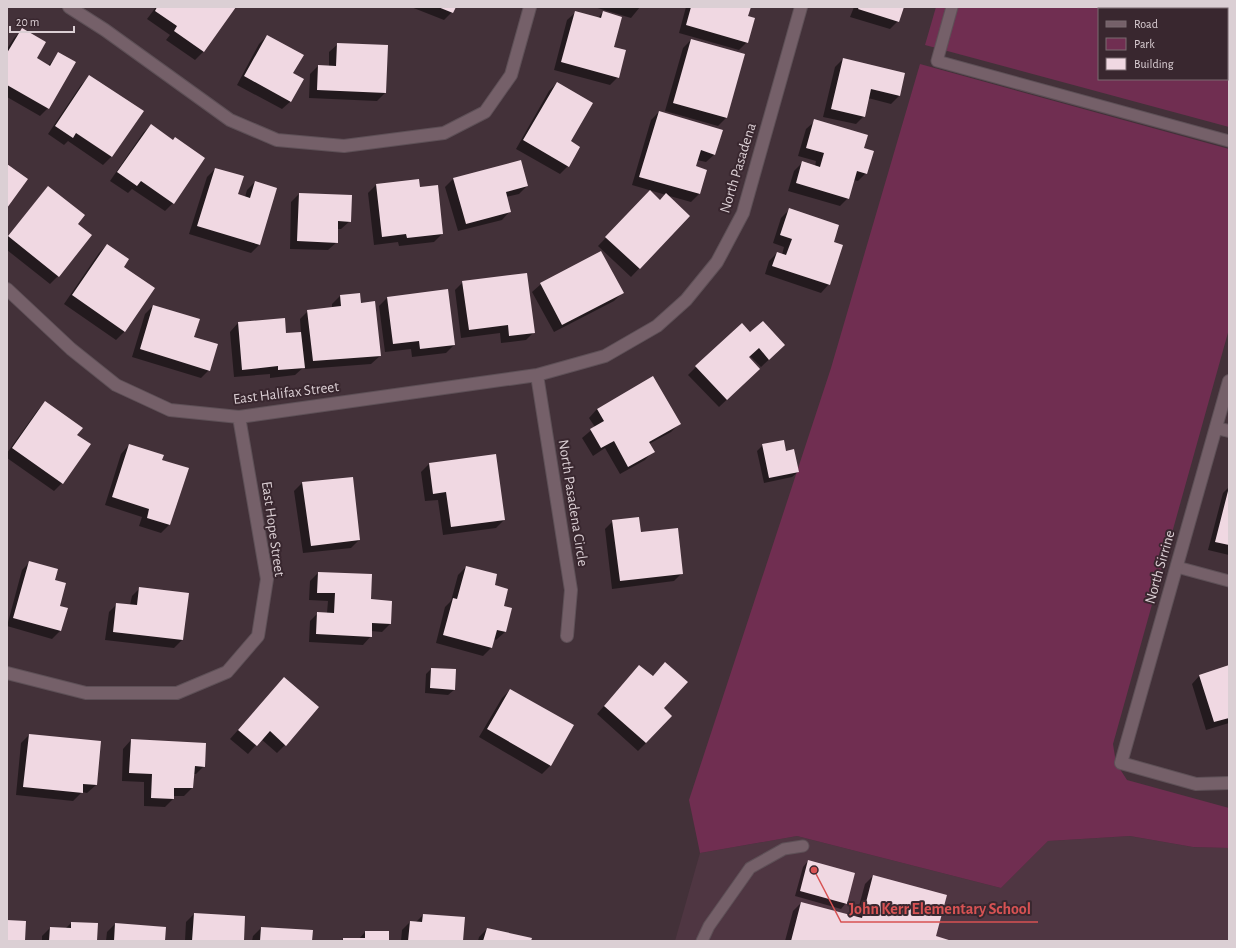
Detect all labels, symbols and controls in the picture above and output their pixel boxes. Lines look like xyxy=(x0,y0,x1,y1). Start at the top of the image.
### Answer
scale bar xyxy=(10,8,74,34)
legend xyxy=(1098,8,1228,80)
text: 20 m xyxy=(16,16,39,28)
text: Road xyxy=(1134,18,1158,30)
text: Park xyxy=(1134,38,1155,50)
text: Building xyxy=(1134,58,1174,70)
street label: North Pasadena xyxy=(717,121,759,215)
street label: East Halifax Street xyxy=(232,379,340,407)
street label: North Pasadena Circle xyxy=(556,438,590,568)
street label: East Hope Street xyxy=(259,480,287,578)
street label: North Sirrine xyxy=(1142,528,1178,605)
callout: John Kerr Elementary School xyxy=(841,894,1038,922)
text: John Kerr Elementary School xyxy=(849,901,1031,918)

